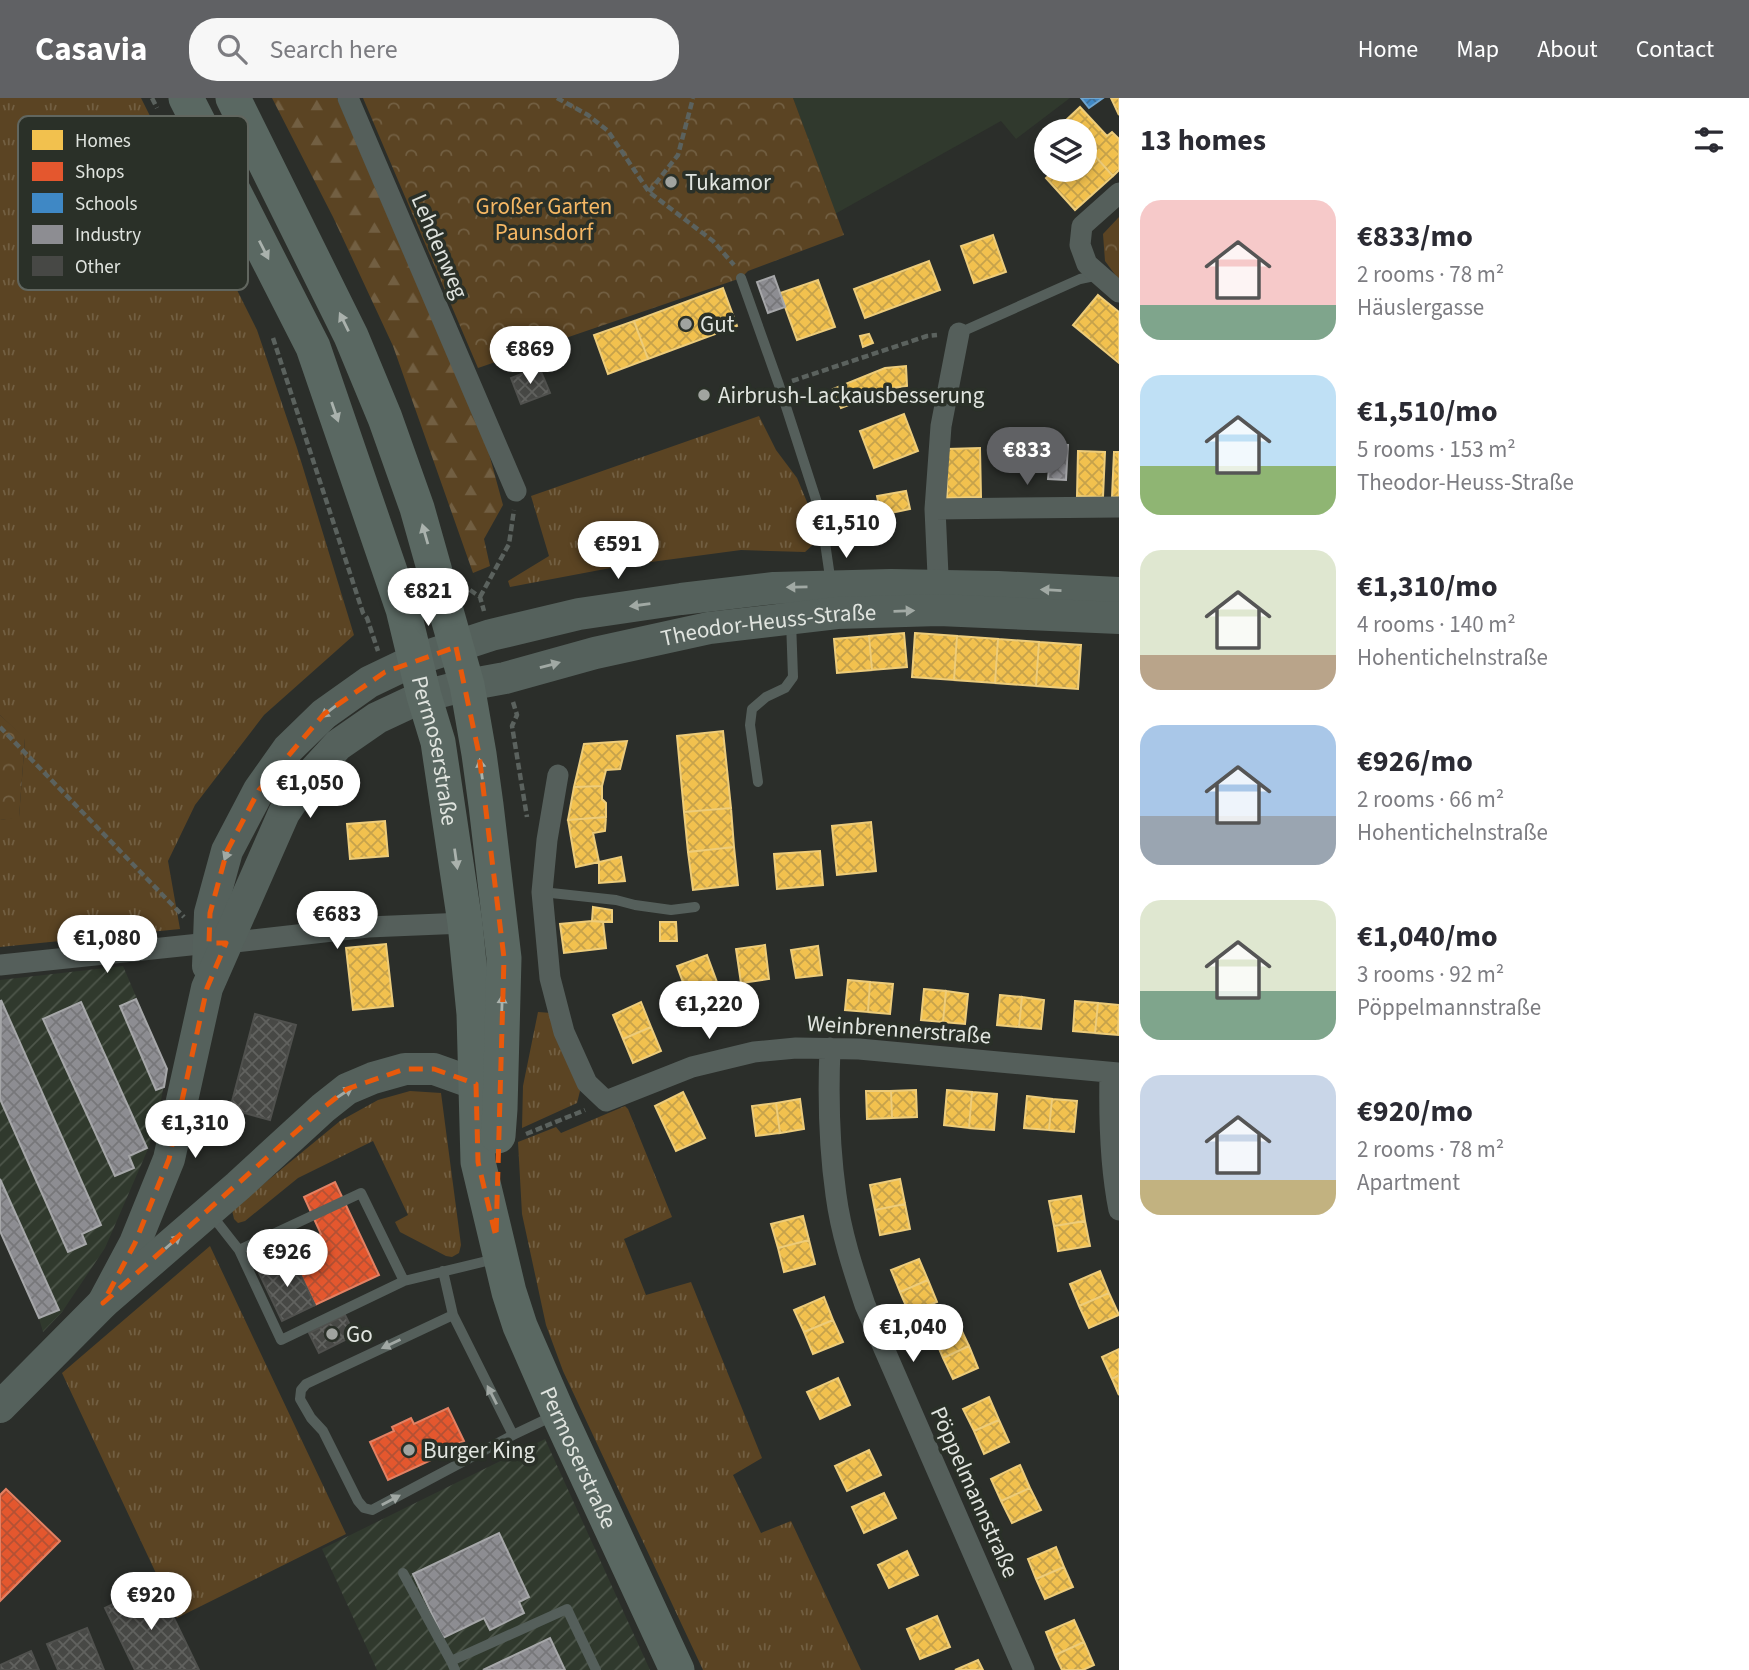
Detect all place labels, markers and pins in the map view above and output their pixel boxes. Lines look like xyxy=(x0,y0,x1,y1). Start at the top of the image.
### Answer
place label: Tukamor xyxy=(685,166,772,199)
marker: Tukamor xyxy=(663,174,679,190)
place label: Gut xyxy=(700,308,735,341)
marker: Gut xyxy=(678,316,694,332)
pin: €869 xyxy=(489,327,571,386)
place label: Airbrush-Lackausbesserung xyxy=(718,379,985,412)
marker: Airbrush-Lackausbesserung xyxy=(696,387,712,403)
pin: €833 xyxy=(986,428,1068,487)
pin: €1,510 xyxy=(789,500,903,560)
pin: €591 xyxy=(577,522,659,581)
pin: €821 xyxy=(387,568,469,628)
pin: €1,050 xyxy=(253,760,367,820)
pin: €683 xyxy=(296,892,378,951)
pin: €1,080 xyxy=(50,916,164,975)
pin: €1,220 xyxy=(652,982,766,1041)
pin: €1,310 xyxy=(138,1100,252,1160)
pin: €926 xyxy=(246,1230,328,1289)
pin: €1,040 xyxy=(856,1304,970,1364)
place label: Go xyxy=(346,1318,373,1351)
marker: Go xyxy=(324,1326,340,1342)
place label: Burger King xyxy=(423,1434,536,1467)
marker: Burger King xyxy=(401,1442,417,1458)
pin: €920 xyxy=(110,1572,192,1632)

